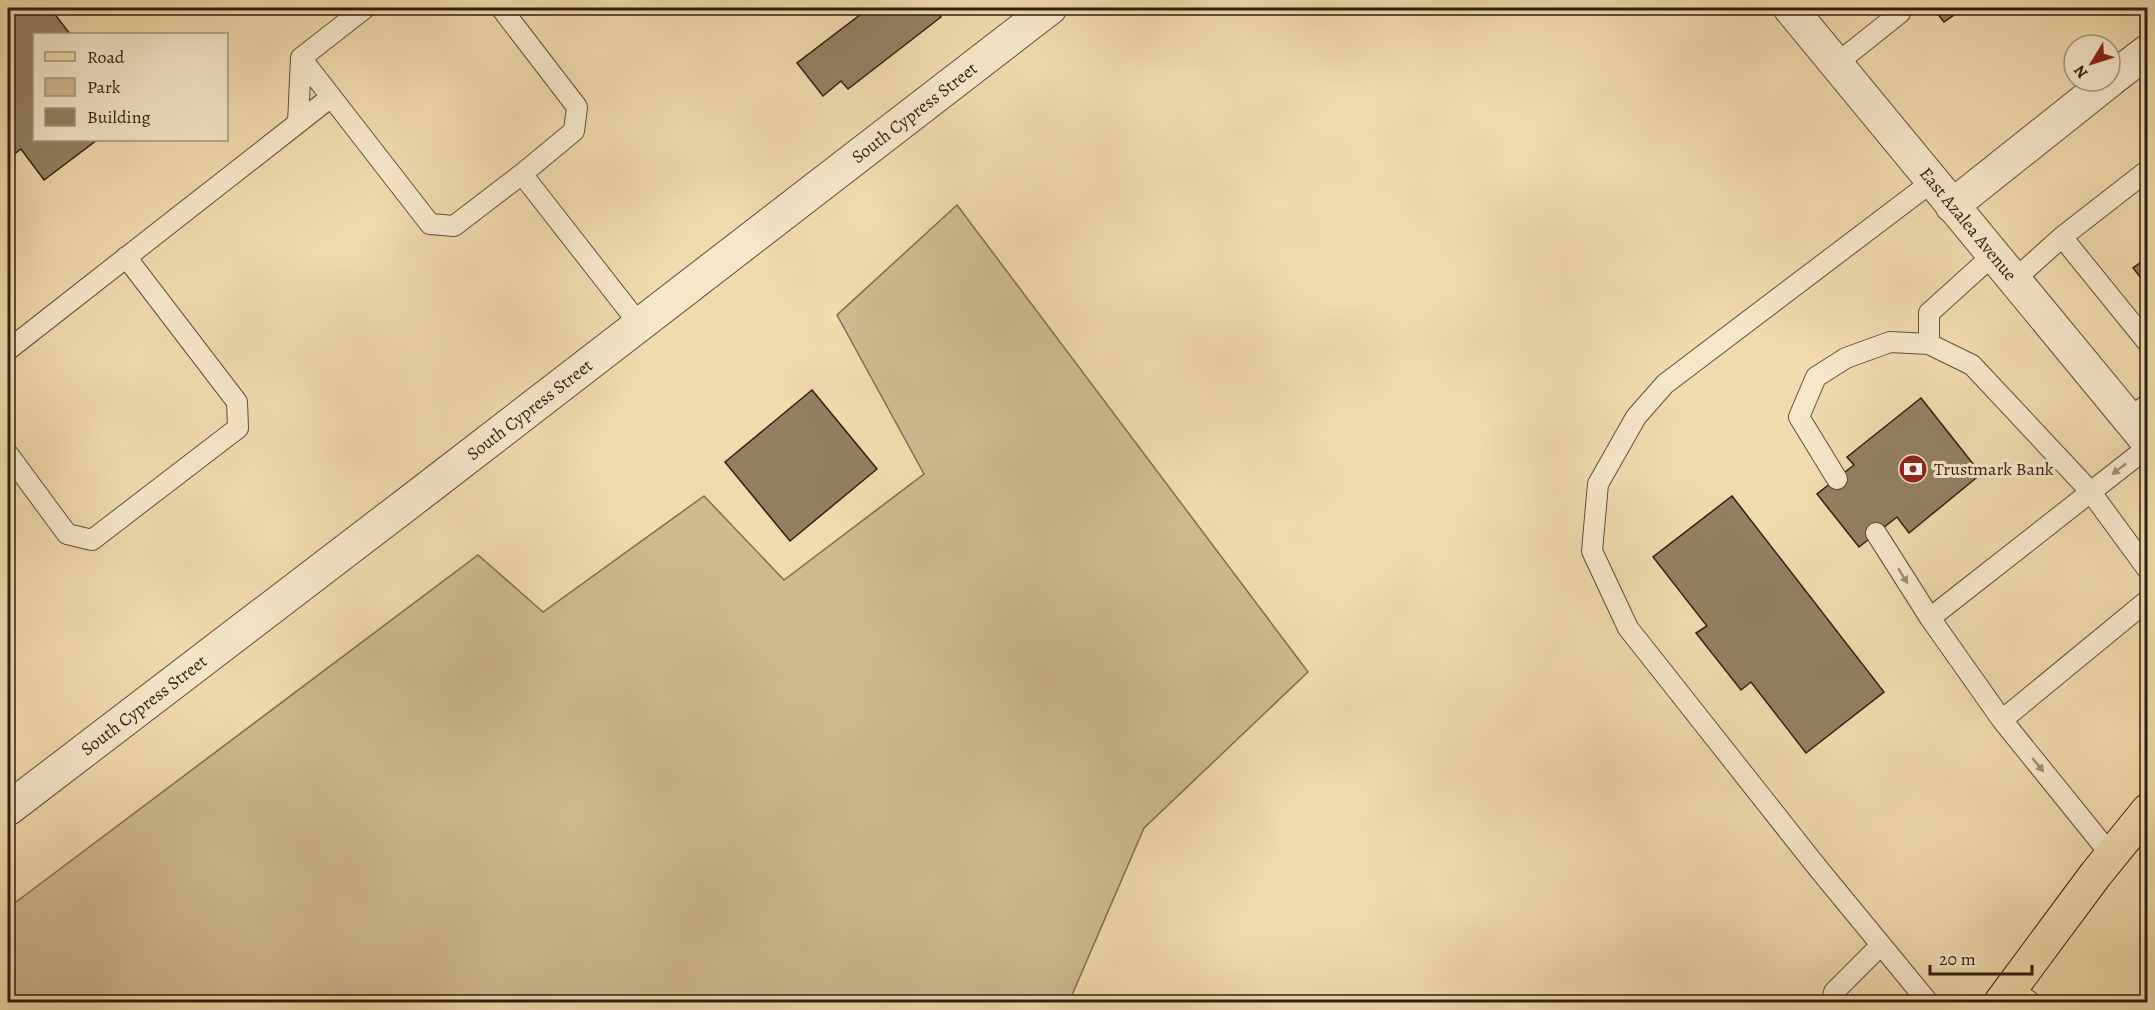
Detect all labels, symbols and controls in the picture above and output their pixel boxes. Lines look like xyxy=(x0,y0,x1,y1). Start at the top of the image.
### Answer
legend xyxy=(33,33,228,141)
north arrow xyxy=(2062,33,2122,93)
text: Road xyxy=(87,45,125,69)
street label: South Cypress Street xyxy=(847,56,982,169)
text: N xyxy=(2068,60,2093,83)
text: Park xyxy=(87,75,121,99)
text: Building xyxy=(87,105,151,129)
street label: East Azalea Avenue xyxy=(1914,162,2022,286)
street label: South Cypress Street xyxy=(462,353,597,466)
bank icon: Trustmark Bank xyxy=(1897,453,1929,485)
place label: Trustmark Bank xyxy=(1934,457,2054,481)
one-way arrow xyxy=(2111,462,2127,475)
one-way arrow xyxy=(1898,567,1909,584)
street label: South Cypress Street xyxy=(76,649,212,761)
one-way arrow xyxy=(2032,757,2045,773)
scale bar xyxy=(1930,938,2032,976)
text: 20 m xyxy=(1939,947,1976,971)

